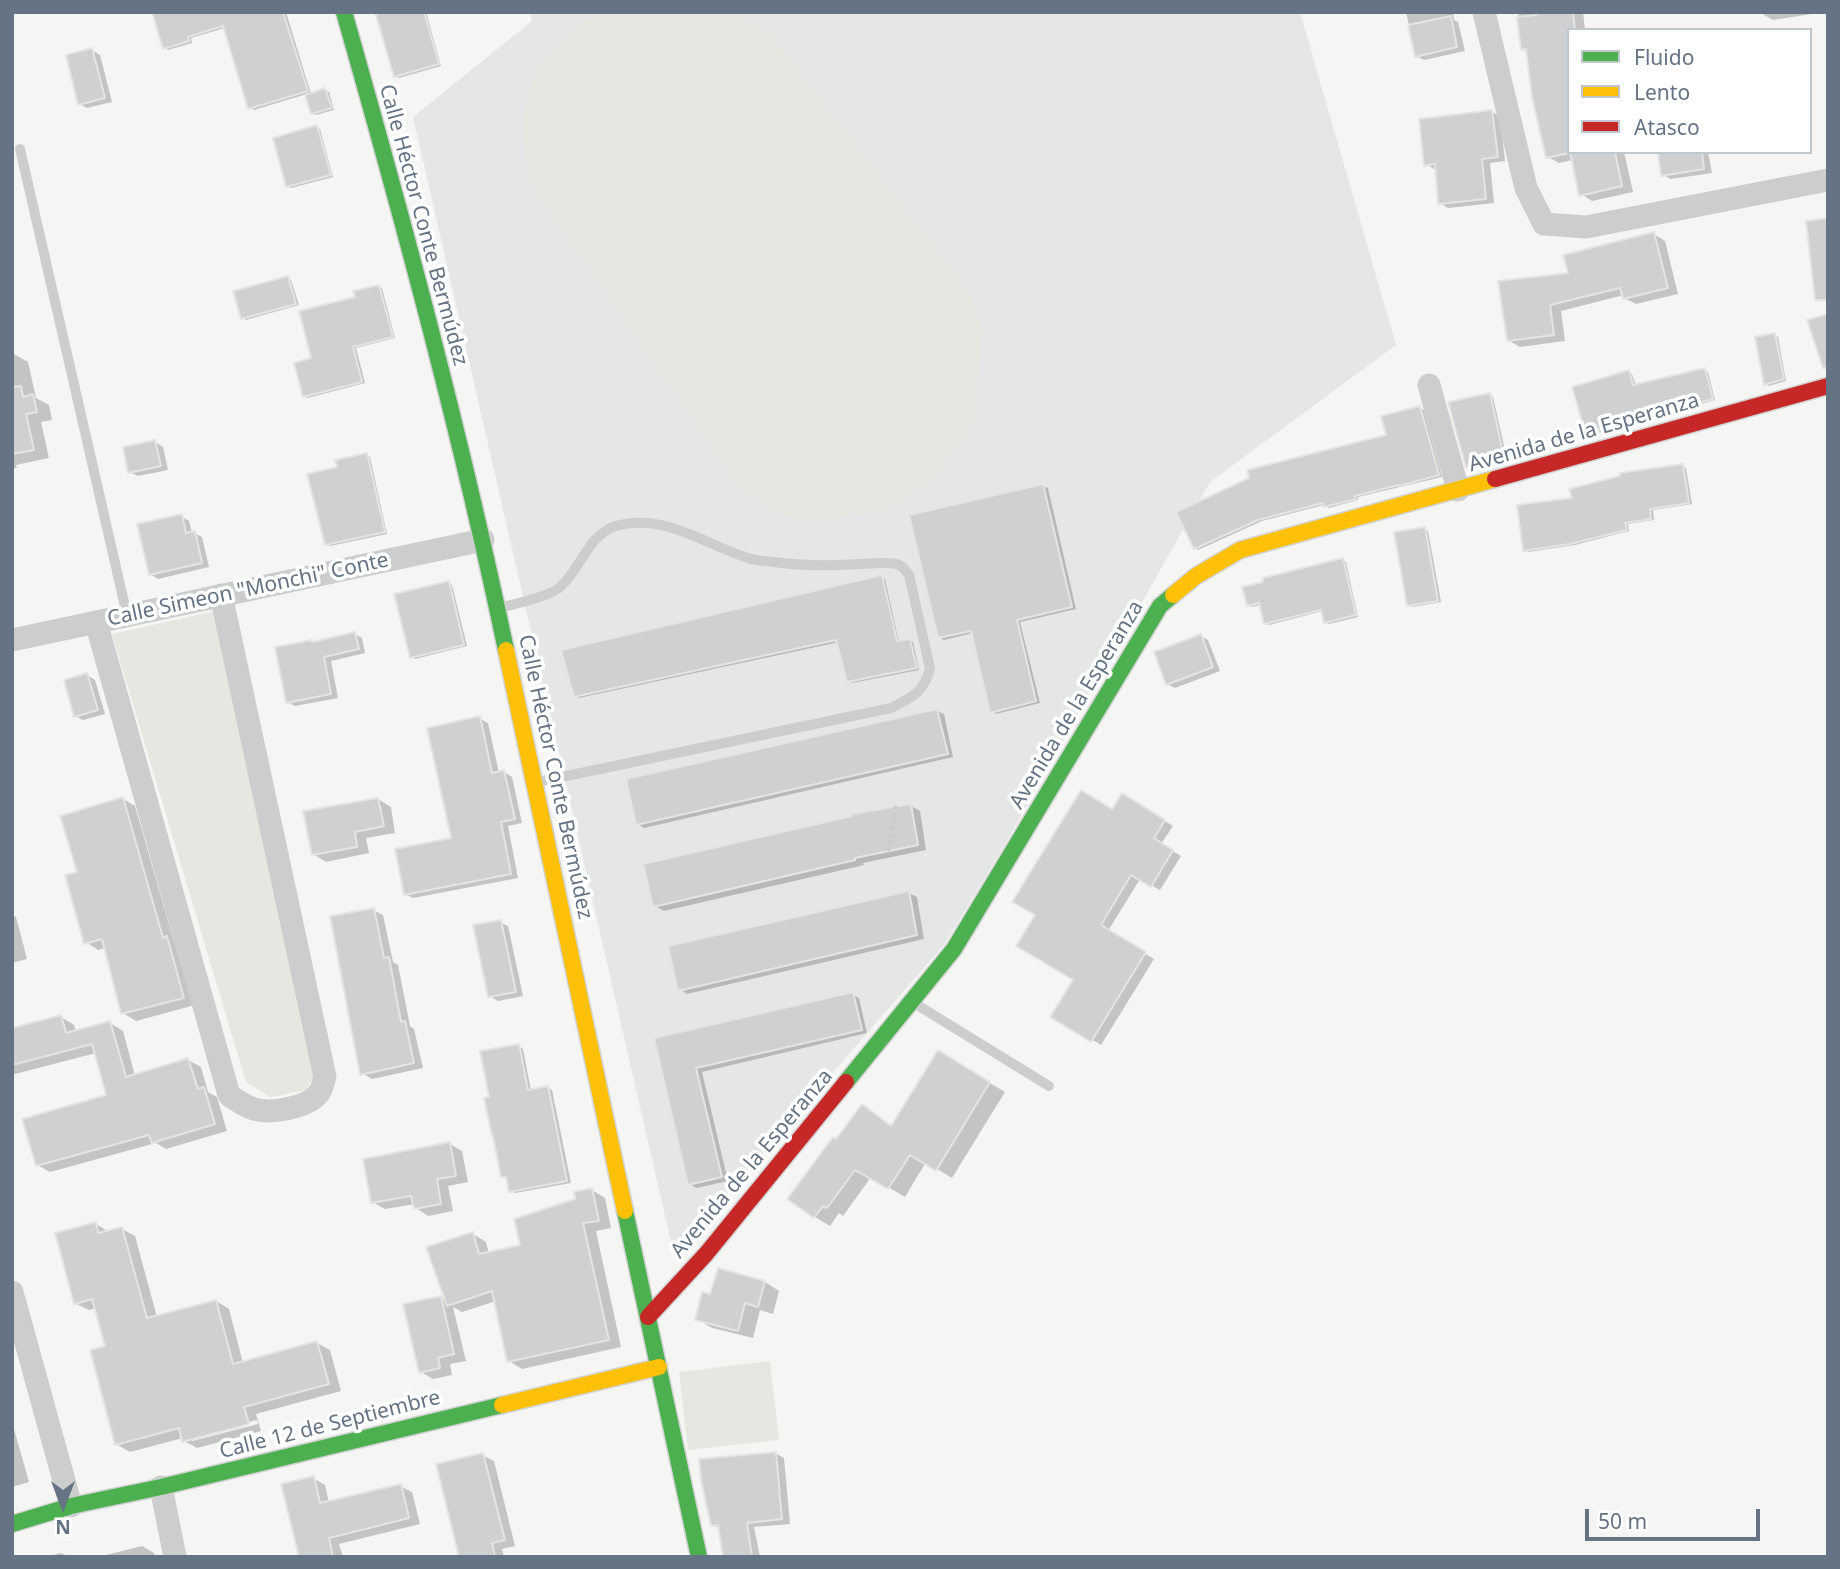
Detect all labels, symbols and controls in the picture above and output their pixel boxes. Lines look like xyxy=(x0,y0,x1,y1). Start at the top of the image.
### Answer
legend xyxy=(1567,28,1812,154)
text: Fluido xyxy=(1634,43,1694,71)
text: Lento xyxy=(1634,78,1690,106)
street label: Calle Héctor Conte Bermúdez xyxy=(373,82,473,368)
text: Atasco xyxy=(1634,113,1700,141)
street label: Avenida de la Esperanza xyxy=(1466,388,1702,478)
street label: Calle Simeon "Monchi" Conte xyxy=(105,548,391,632)
street label: Avenida de la Esperanza xyxy=(1005,596,1149,814)
street label: Calle Héctor Conte Bermúdez xyxy=(513,632,597,922)
street label: Avenida de la Esperanza xyxy=(666,1065,838,1263)
street label: Calle 12 de Septiembre xyxy=(217,1385,443,1465)
north arrow xyxy=(28,1471,98,1541)
scale bar xyxy=(1588,1496,1763,1540)
text: 50 m xyxy=(1598,1507,1647,1535)
text: N xyxy=(55,1514,71,1540)

